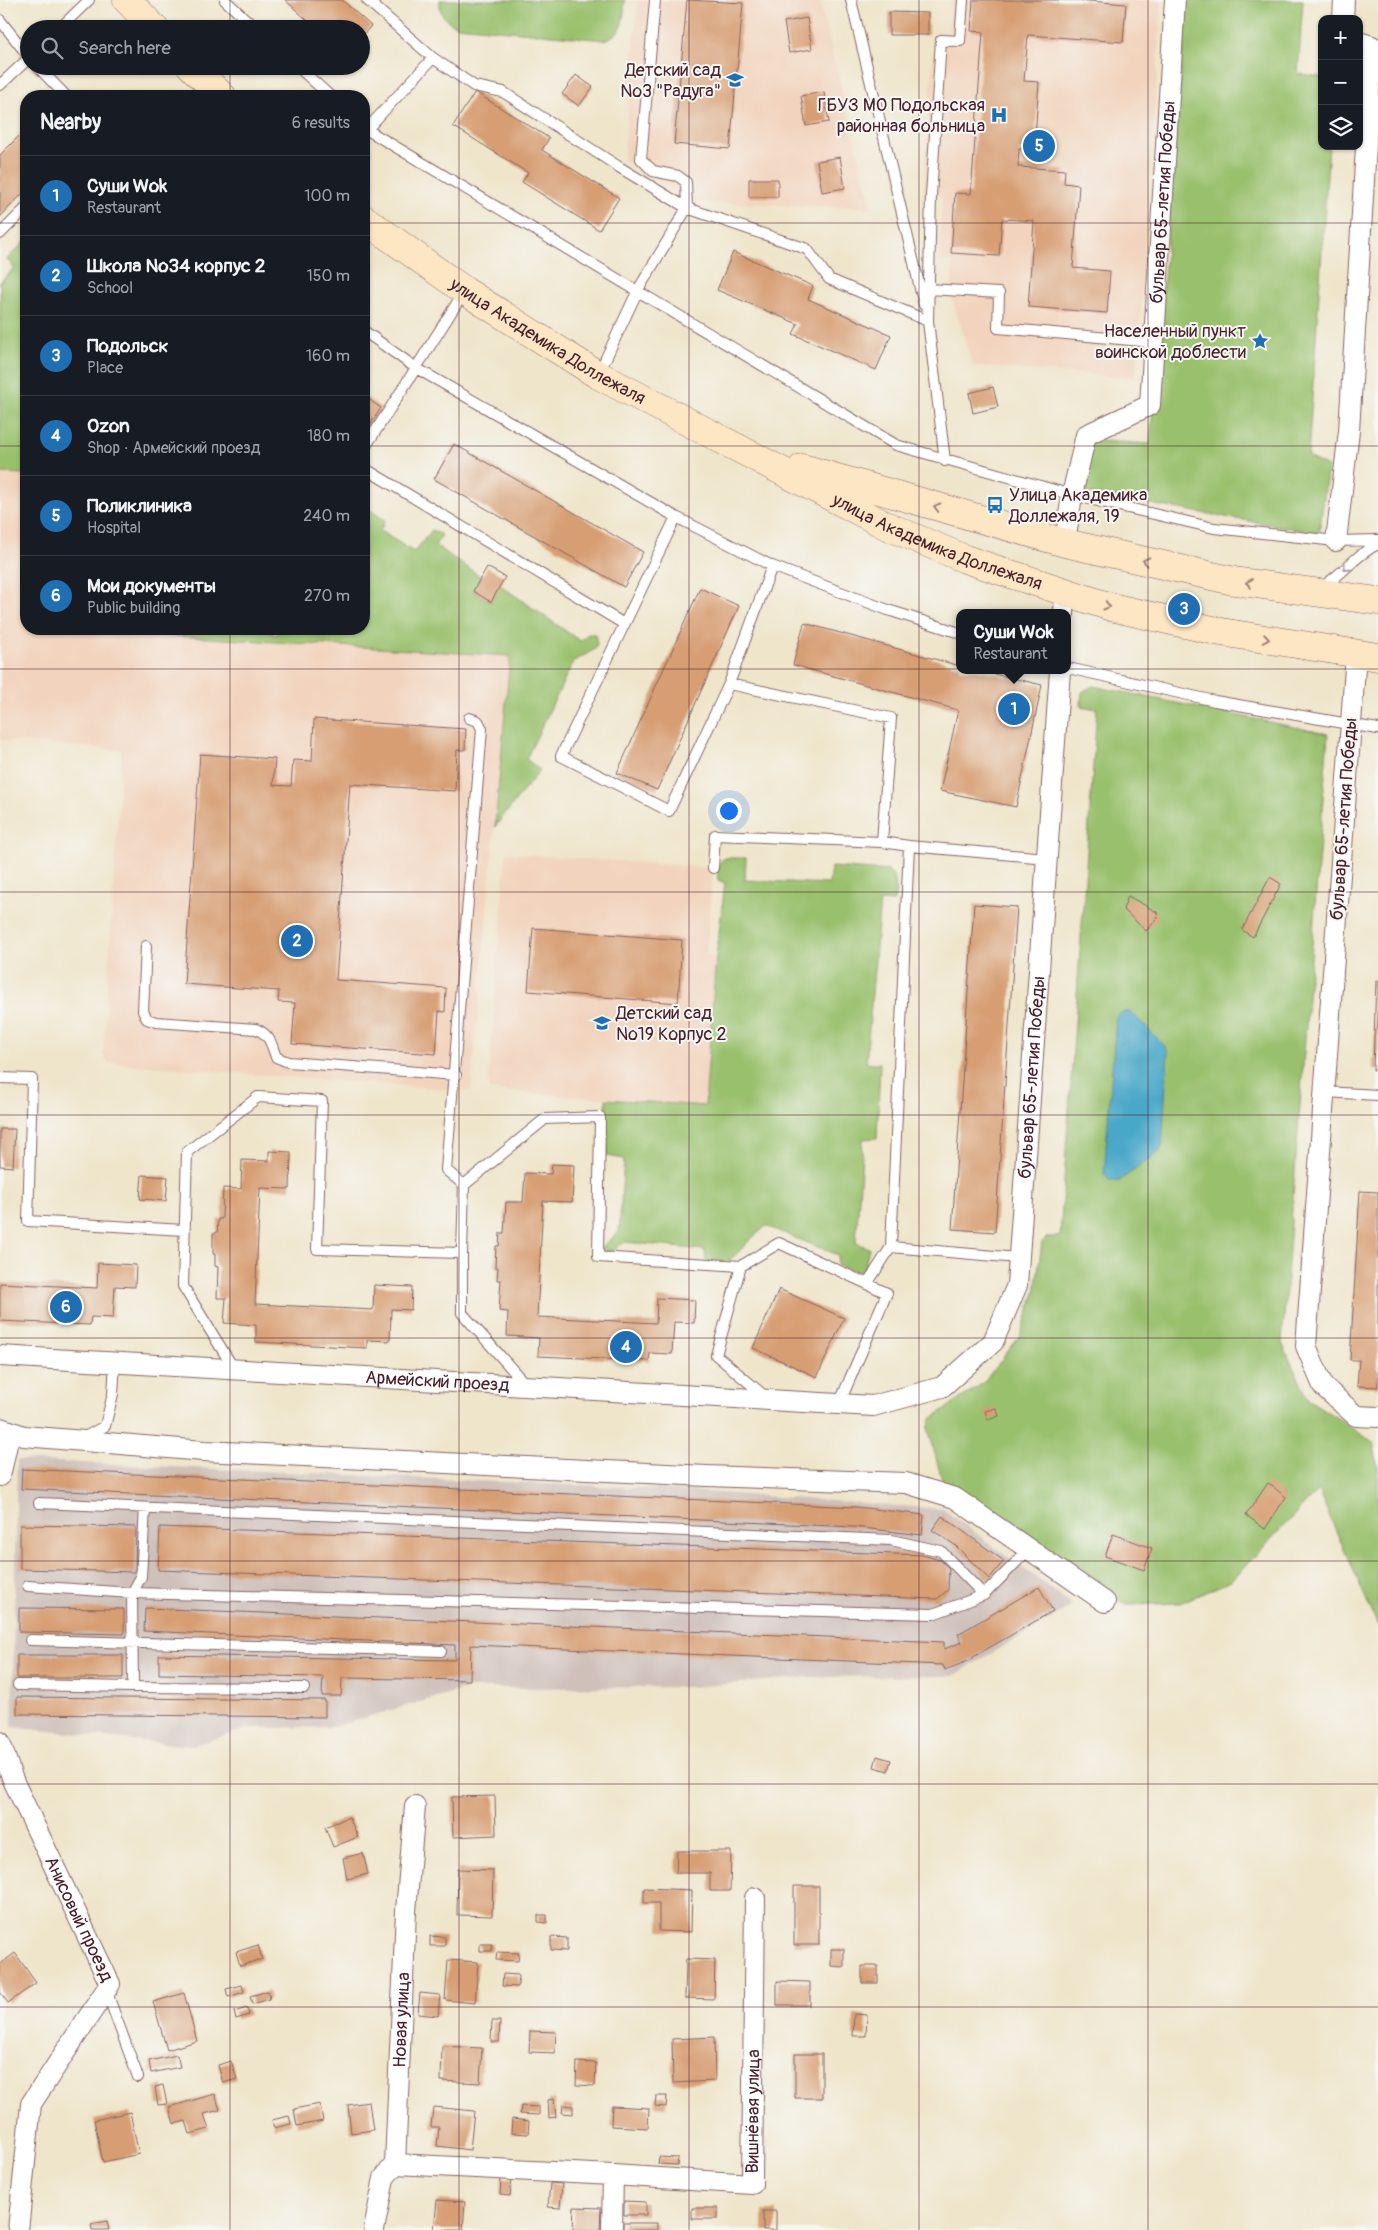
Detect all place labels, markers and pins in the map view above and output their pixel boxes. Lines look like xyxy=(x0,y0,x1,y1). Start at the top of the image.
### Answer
place label: Детский сад №3 "Радуга" xyxy=(620,59,721,103)
school or university icon: Детский сад №3 "Радуга" xyxy=(725,70,745,90)
place label: ГБУЗ МО Подольская районная больница xyxy=(818,94,985,138)
hospital icon: ГБУЗ МО Подольская районная больница xyxy=(989,105,1009,125)
pin: 5 xyxy=(1023,127,1055,165)
place label: Населенный пункт воинской доблести xyxy=(1095,320,1246,364)
place icon: Населенный пункт воинской доблести xyxy=(1250,331,1270,351)
place label: Улица Академика Доллежаля, 19 xyxy=(1008,484,1147,528)
bus stop icon: Улица Академика Доллежаля, 19 xyxy=(985,495,1005,515)
pin: 3 xyxy=(1168,590,1200,628)
pin: 1 xyxy=(998,690,1030,728)
pin: 2 xyxy=(281,922,313,960)
place label: Детский сад №19 Корпус 2 xyxy=(615,1002,727,1046)
school or university icon: Детский сад №19 Корпус 2 xyxy=(592,1013,612,1033)
pin: 6 xyxy=(50,1288,82,1326)
pin: 4 xyxy=(610,1328,642,1366)

